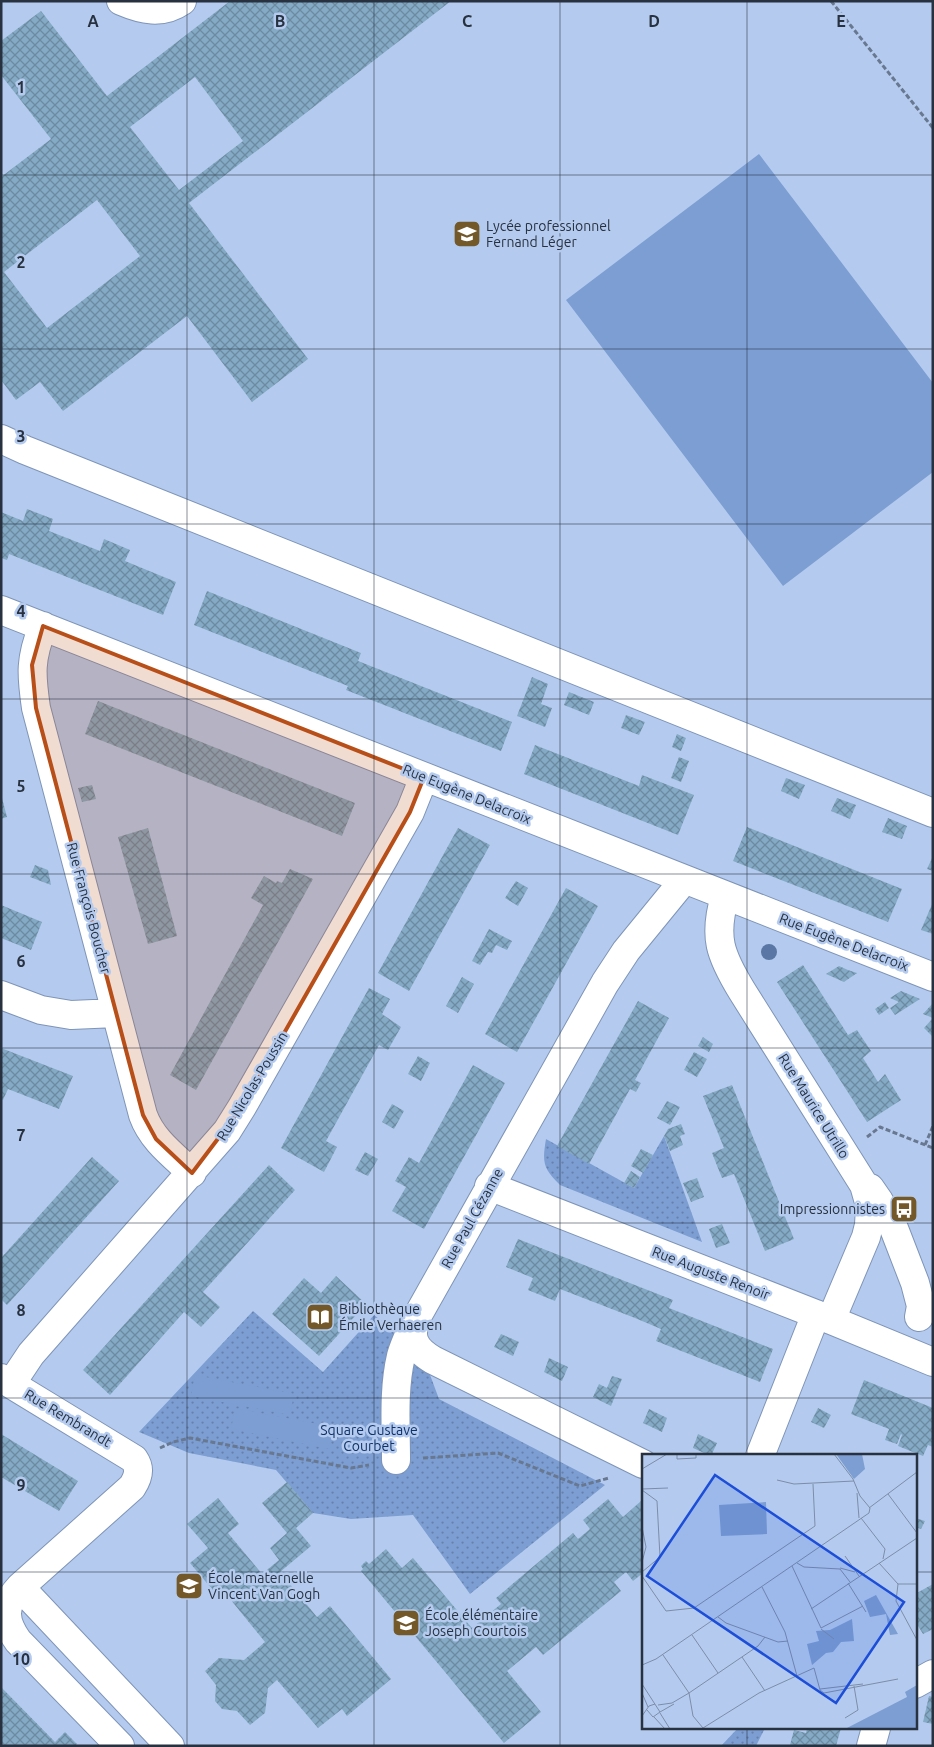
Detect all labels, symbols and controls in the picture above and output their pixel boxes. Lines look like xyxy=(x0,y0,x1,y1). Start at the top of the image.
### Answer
text: A xyxy=(87,12,99,30)
text: B xyxy=(275,12,285,30)
text: C xyxy=(462,12,472,30)
text: D xyxy=(648,12,660,30)
text: E xyxy=(836,12,846,30)
text: 1 xyxy=(16,78,26,96)
place label: Lycée professionnel Fernand Léger xyxy=(486,218,611,250)
school or university icon: Lycée professionnel Fernand Léger xyxy=(452,219,482,249)
text: 2 xyxy=(16,253,26,271)
text: 3 xyxy=(16,427,26,445)
text: 4 xyxy=(16,602,26,620)
street label: Rue Eugène Delacroix xyxy=(400,761,534,827)
text: 5 xyxy=(16,777,26,795)
street label: Rue François Boucher xyxy=(64,841,114,976)
street label: Rue Eugène Delacroix xyxy=(777,910,911,974)
text: 6 xyxy=(16,952,26,970)
street label: Rue Nicolas Poussin xyxy=(213,1029,291,1143)
street label: Rue Maurice Utrillo xyxy=(775,1051,853,1161)
text: 7 xyxy=(16,1126,26,1144)
street label: Rue Paul Cézanne xyxy=(438,1165,506,1271)
bus stop icon: Impressionnistes xyxy=(889,1194,919,1224)
place label: Impressionnistes xyxy=(780,1201,885,1217)
street label: Rue Auguste Renoir xyxy=(650,1243,773,1303)
text: 8 xyxy=(16,1301,26,1319)
place label: Bibliothèque Émile Verhaeren xyxy=(339,1301,442,1333)
library icon: Bibliothèque Émile Verhaeren xyxy=(305,1302,335,1332)
street label: Rue Rembrandt xyxy=(22,1386,115,1450)
park label: Square Gustave Courbet xyxy=(320,1422,418,1454)
inset map xyxy=(642,1454,916,1730)
text: 9 xyxy=(16,1476,26,1494)
place label: École maternelle Vincent Van Gogh xyxy=(208,1569,320,1602)
school or university icon: École maternelle Vincent Van Gogh xyxy=(174,1571,204,1601)
place label: École élémentaire Joseph Courtois xyxy=(425,1606,538,1639)
school or university icon: École élémentaire Joseph Courtois xyxy=(391,1608,421,1638)
text: 10 xyxy=(12,1650,30,1668)

